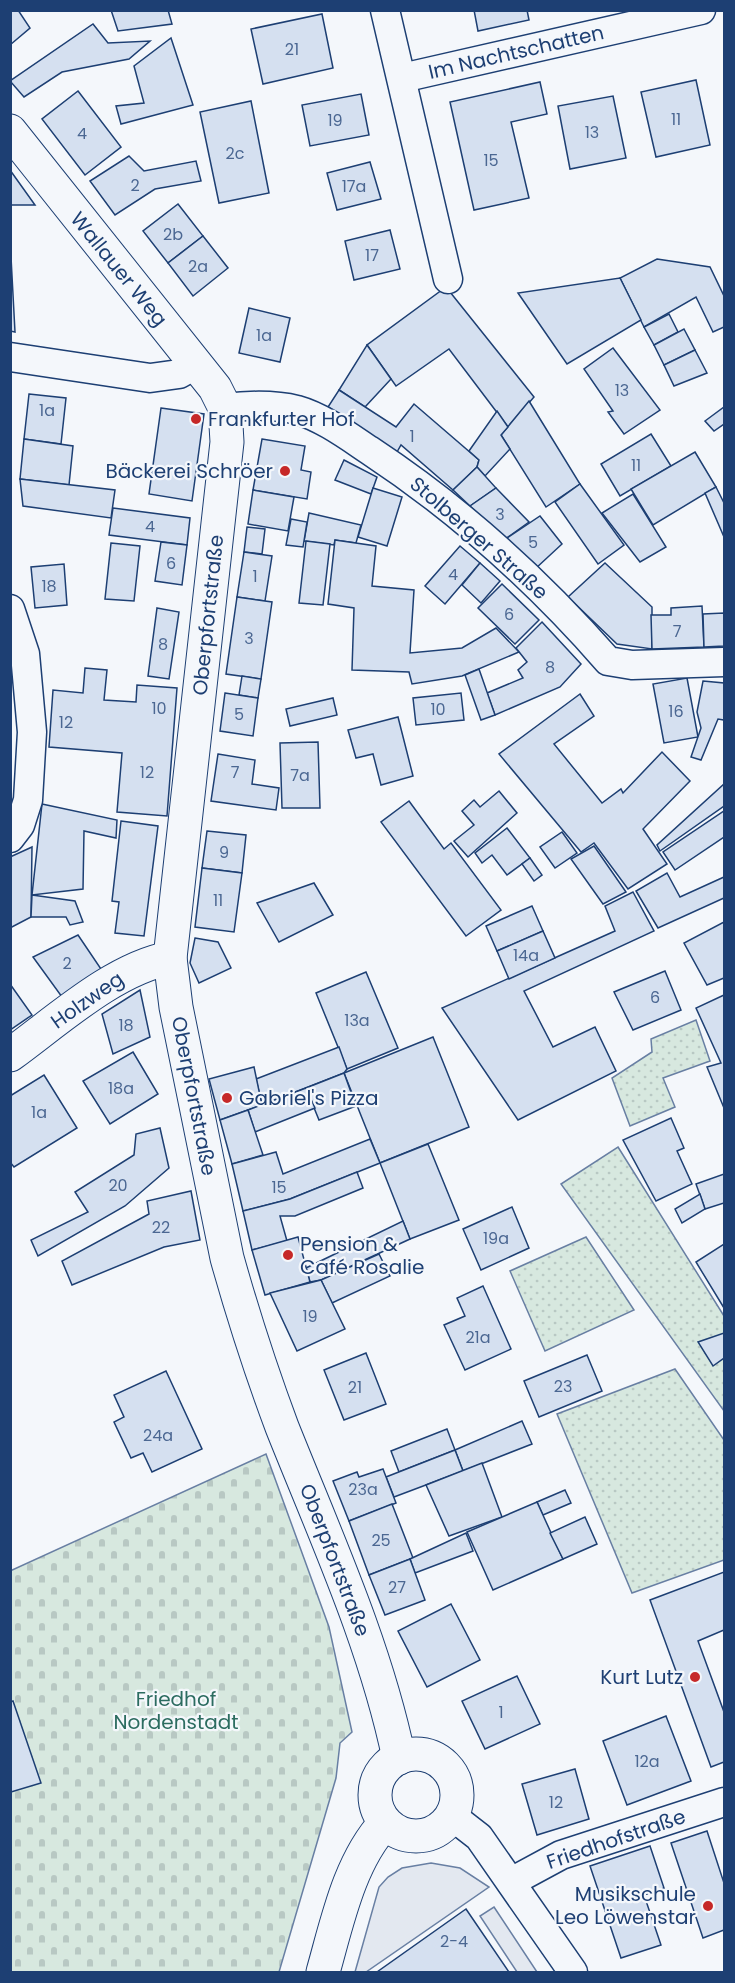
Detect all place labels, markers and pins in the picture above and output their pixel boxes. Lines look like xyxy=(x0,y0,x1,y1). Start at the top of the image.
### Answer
place label: Frankfurter Hof xyxy=(208,405,355,433)
marker: Frankfurter Hof xyxy=(189,412,203,426)
place label: Bäckerei Schröer xyxy=(105,457,273,485)
marker: Bäckerei Schröer xyxy=(278,464,292,478)
place label: Gabriel's Pizza xyxy=(239,1084,378,1112)
marker: Gabriel's Pizza xyxy=(220,1091,234,1105)
place label: Pension & Café Rosalie xyxy=(300,1230,424,1281)
marker: Pension & Café Rosalie xyxy=(281,1248,295,1262)
place label: Kurt Lutz xyxy=(600,1663,683,1691)
marker: Kurt Lutz xyxy=(688,1670,702,1684)
place label: Musikschule Leo Löwenstar xyxy=(555,1880,696,1931)
marker: Musikschule Leo Löwenstar xyxy=(701,1899,715,1913)

